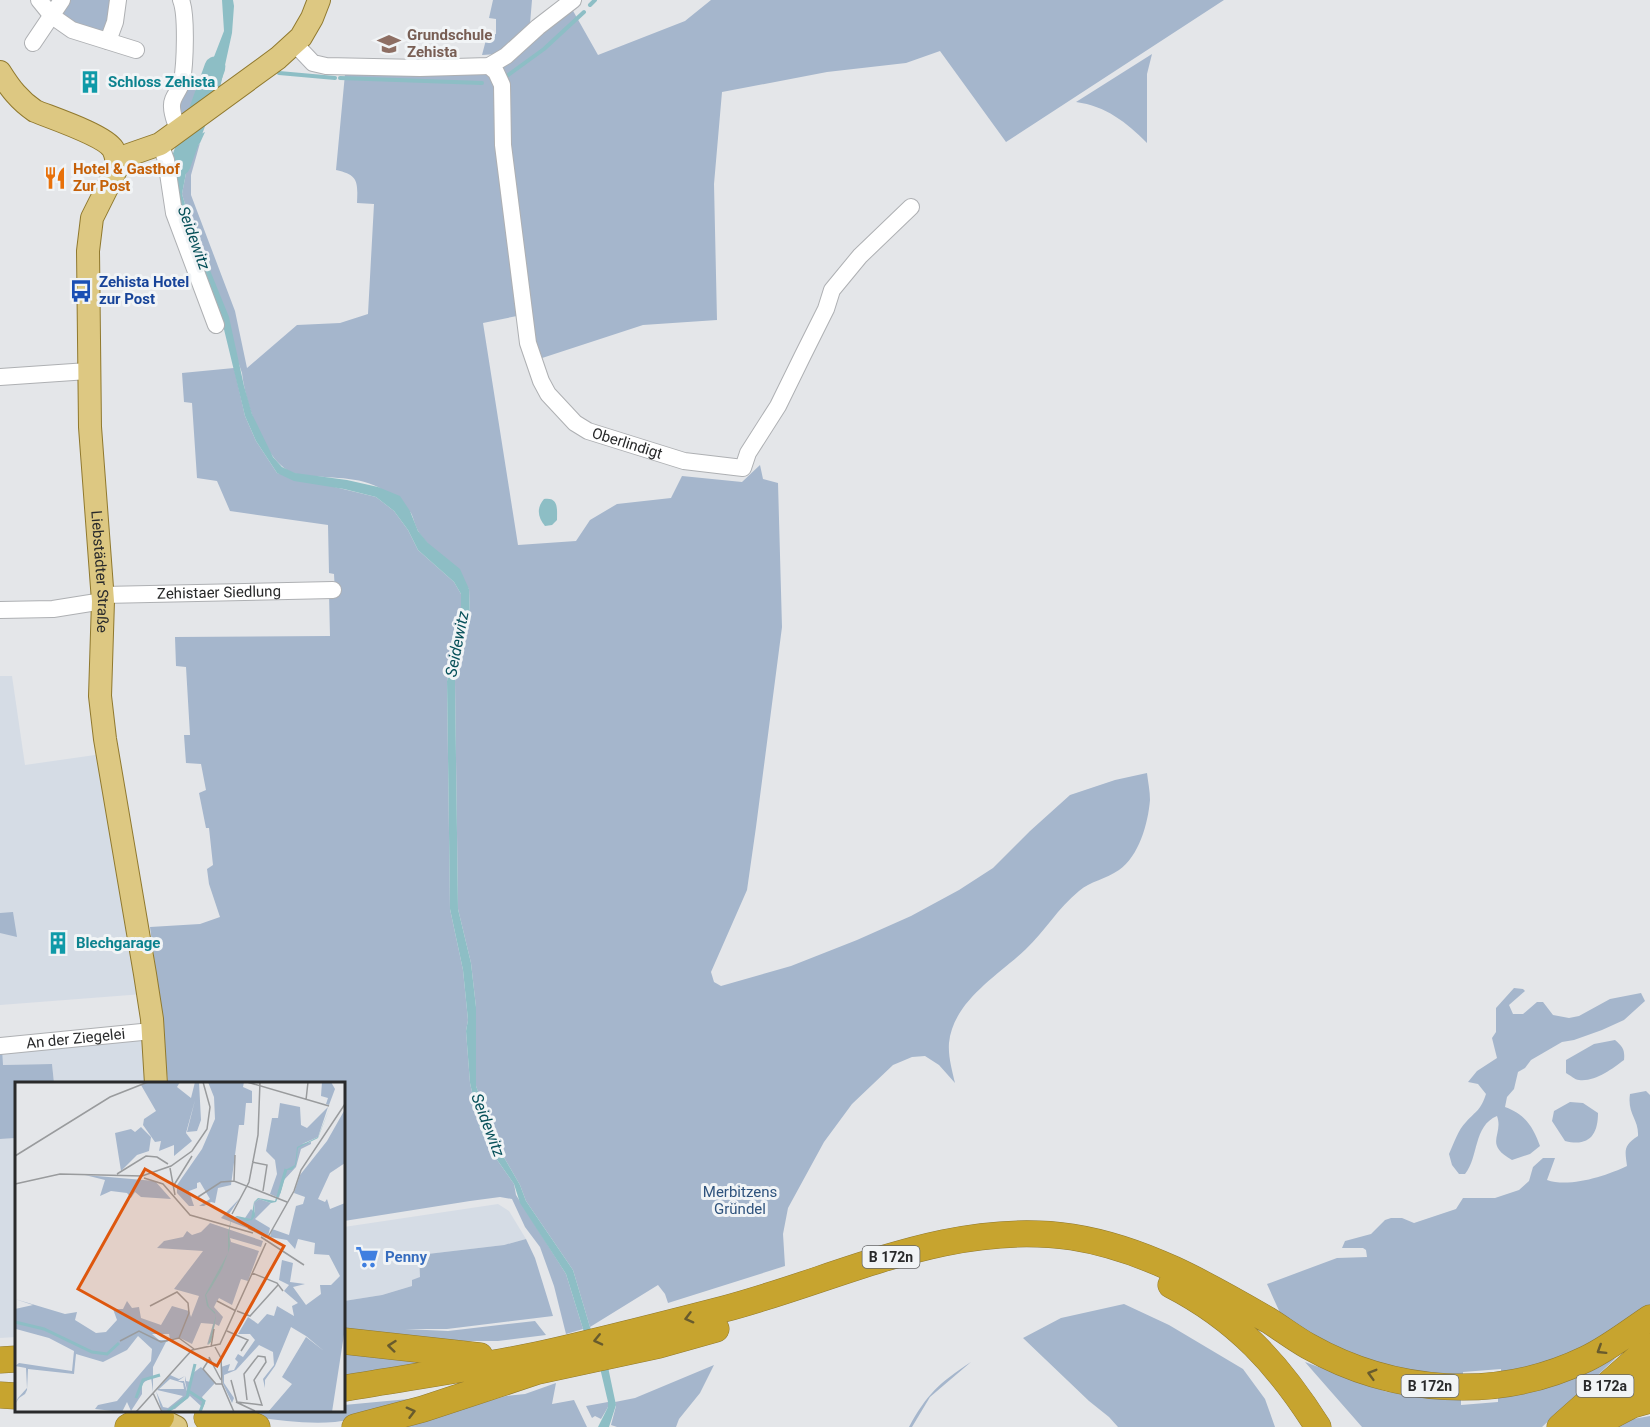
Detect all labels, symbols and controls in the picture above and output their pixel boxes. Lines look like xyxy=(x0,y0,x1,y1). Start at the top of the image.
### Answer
place label: Grundschule Zehista xyxy=(407,26,492,61)
school or university icon: Grundschule Zehista xyxy=(376,31,402,57)
building icon: Schloss Zehista xyxy=(77,69,103,95)
place label: Schloss Zehista xyxy=(108,73,215,91)
place label: Hotel & Gasthof Zur Post xyxy=(73,160,180,195)
restaurant icon: Hotel & Gasthof Zur Post xyxy=(42,165,68,191)
water label: Seidewitz xyxy=(174,204,214,273)
place label: Zehista Hotel zur Post xyxy=(99,273,189,308)
bus stop icon: Zehista Hotel zur Post xyxy=(68,278,94,304)
street label: Oberlindigt xyxy=(590,424,665,463)
street label: Liebstädter Straße xyxy=(87,510,112,633)
street label: Zehistaer Siedlung xyxy=(157,582,281,603)
water label: Seidewitz xyxy=(441,609,473,678)
building icon: Blechgarage xyxy=(45,930,71,956)
place label: Blechgarage xyxy=(76,934,160,952)
street label: An der Ziegelei xyxy=(25,1025,126,1052)
inset map xyxy=(15,1082,345,1412)
water label: Seidewitz xyxy=(467,1091,509,1160)
park label: Merbitzens Gründel xyxy=(703,1183,777,1218)
supermarket icon: Penny xyxy=(354,1244,380,1270)
road number: B 172n xyxy=(862,1246,920,1268)
place label: Penny xyxy=(385,1248,427,1266)
one-way arrow xyxy=(684,1311,694,1324)
one-way arrow xyxy=(593,1333,603,1346)
one-way arrow xyxy=(388,1340,397,1353)
one-way arrow xyxy=(1597,1342,1607,1354)
one-way arrow xyxy=(1367,1369,1378,1381)
road number: B 172n xyxy=(1402,1375,1458,1397)
road number: B 172a xyxy=(1576,1375,1634,1397)
one-way arrow xyxy=(406,1407,416,1420)

